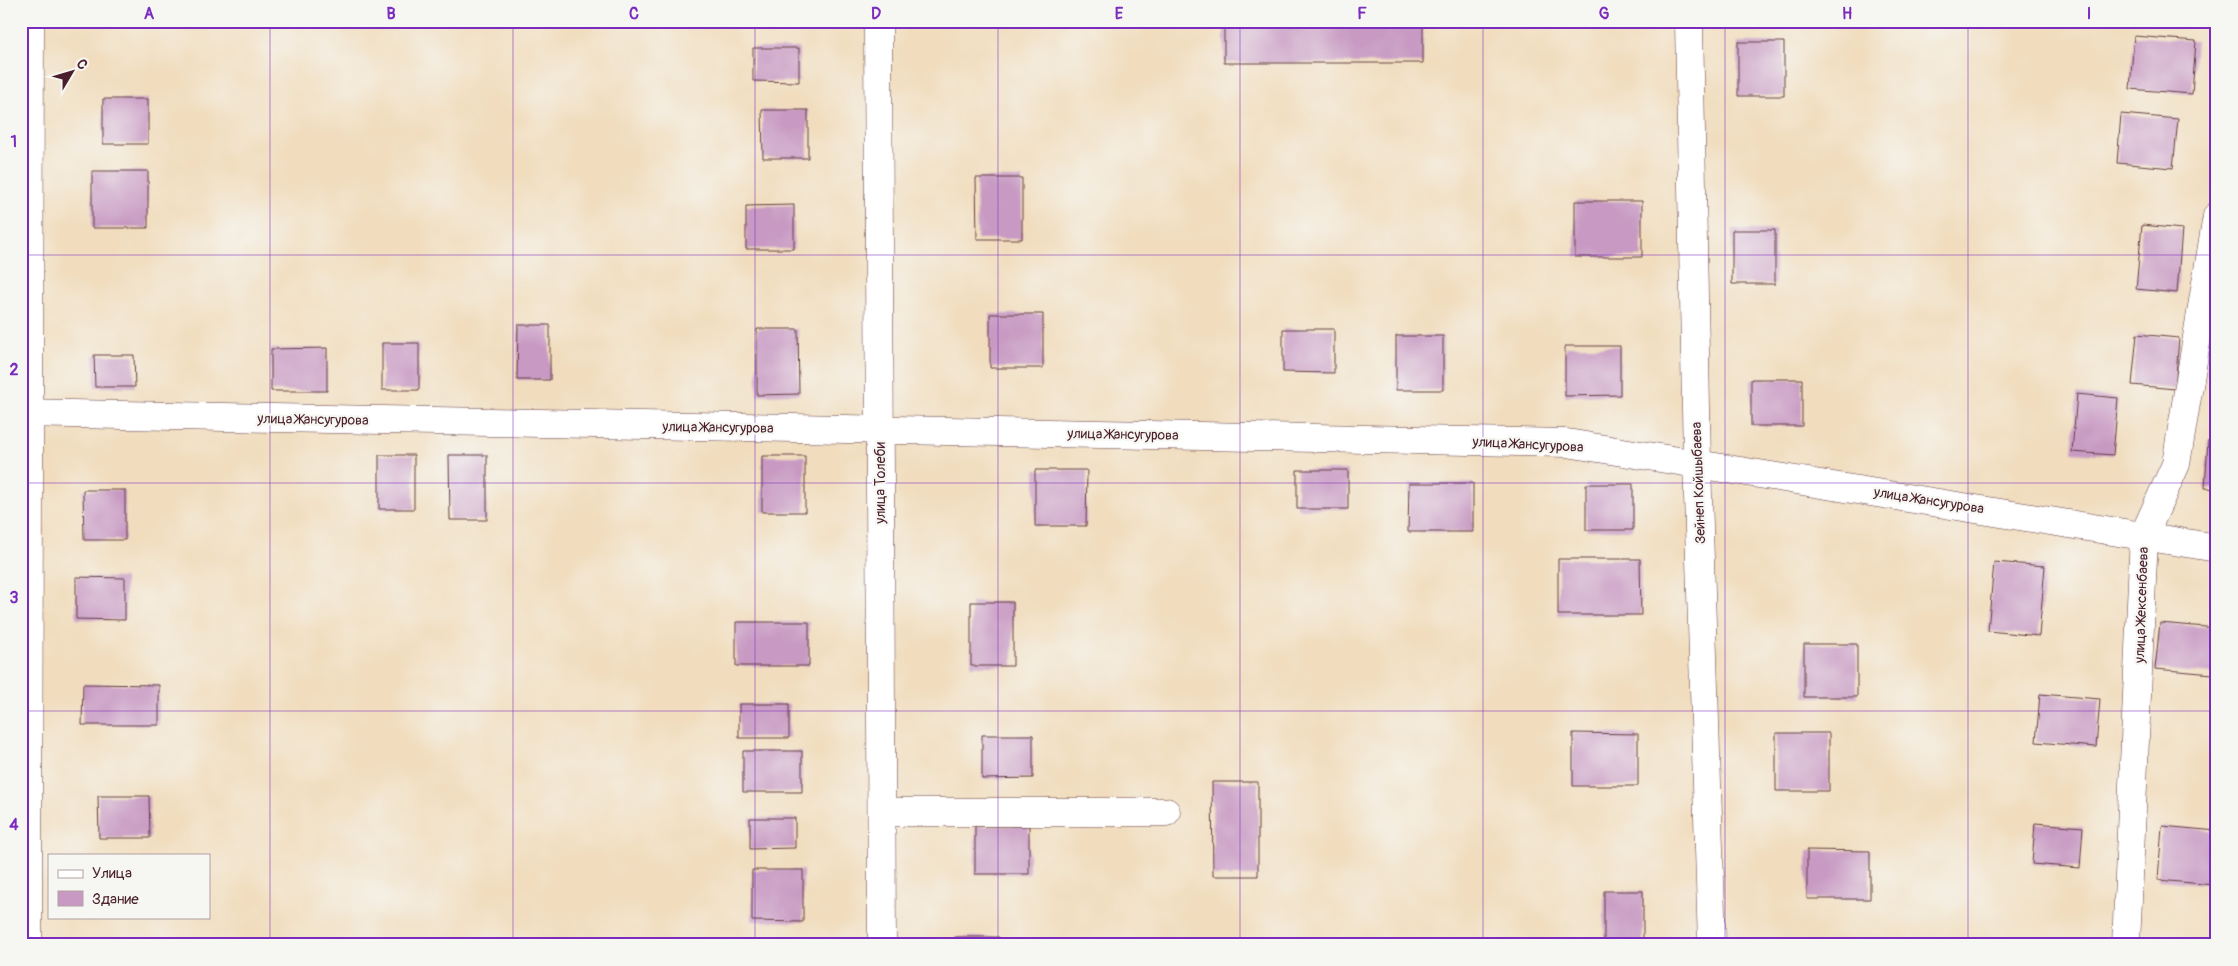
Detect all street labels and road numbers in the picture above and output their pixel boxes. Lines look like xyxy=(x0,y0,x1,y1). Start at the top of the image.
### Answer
street label: улица Жансугурова xyxy=(256,410,369,429)
street label: улица Жансугурова xyxy=(661,418,774,437)
street label: Зейнеп Койшыбаева xyxy=(1688,422,1709,544)
street label: улица Жансугурова xyxy=(1066,425,1179,444)
street label: улица Жансугурова xyxy=(1471,433,1584,456)
street label: улица Толеби xyxy=(872,442,889,525)
street label: улица Жансугурова xyxy=(1872,483,1985,518)
street label: улица Жексенбаева xyxy=(2131,547,2152,664)

